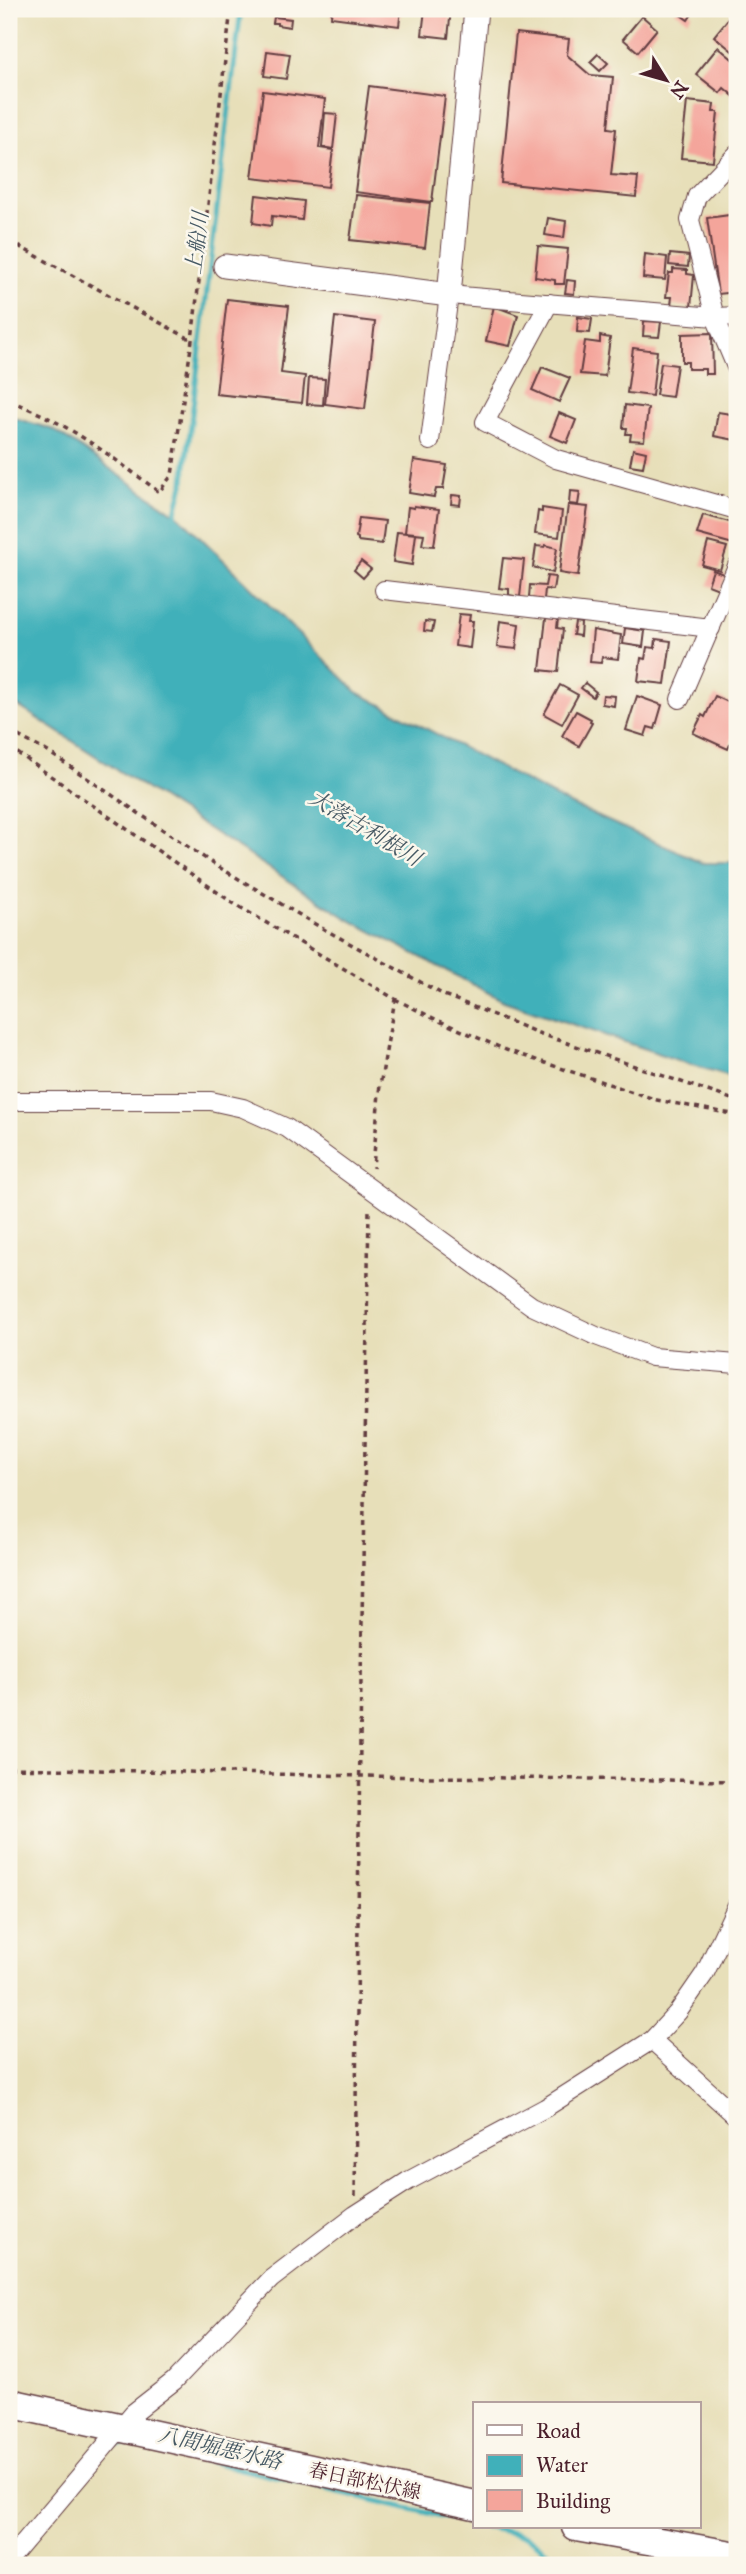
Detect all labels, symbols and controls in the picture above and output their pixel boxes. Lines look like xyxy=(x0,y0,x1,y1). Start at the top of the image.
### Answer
north arrow xyxy=(630,46,700,116)
text: N xyxy=(665,77,693,103)
water label: 上船川 xyxy=(180,208,214,276)
water label: 大落古利根川 xyxy=(304,784,427,873)
legend xyxy=(473,2402,700,2528)
text: Road xyxy=(536,2418,581,2444)
water label: 八間堀悪水路 xyxy=(156,2421,286,2475)
text: Water xyxy=(536,2452,588,2478)
street label: 春日部松伏線 xyxy=(307,2458,423,2504)
text: Building xyxy=(536,2488,610,2514)

